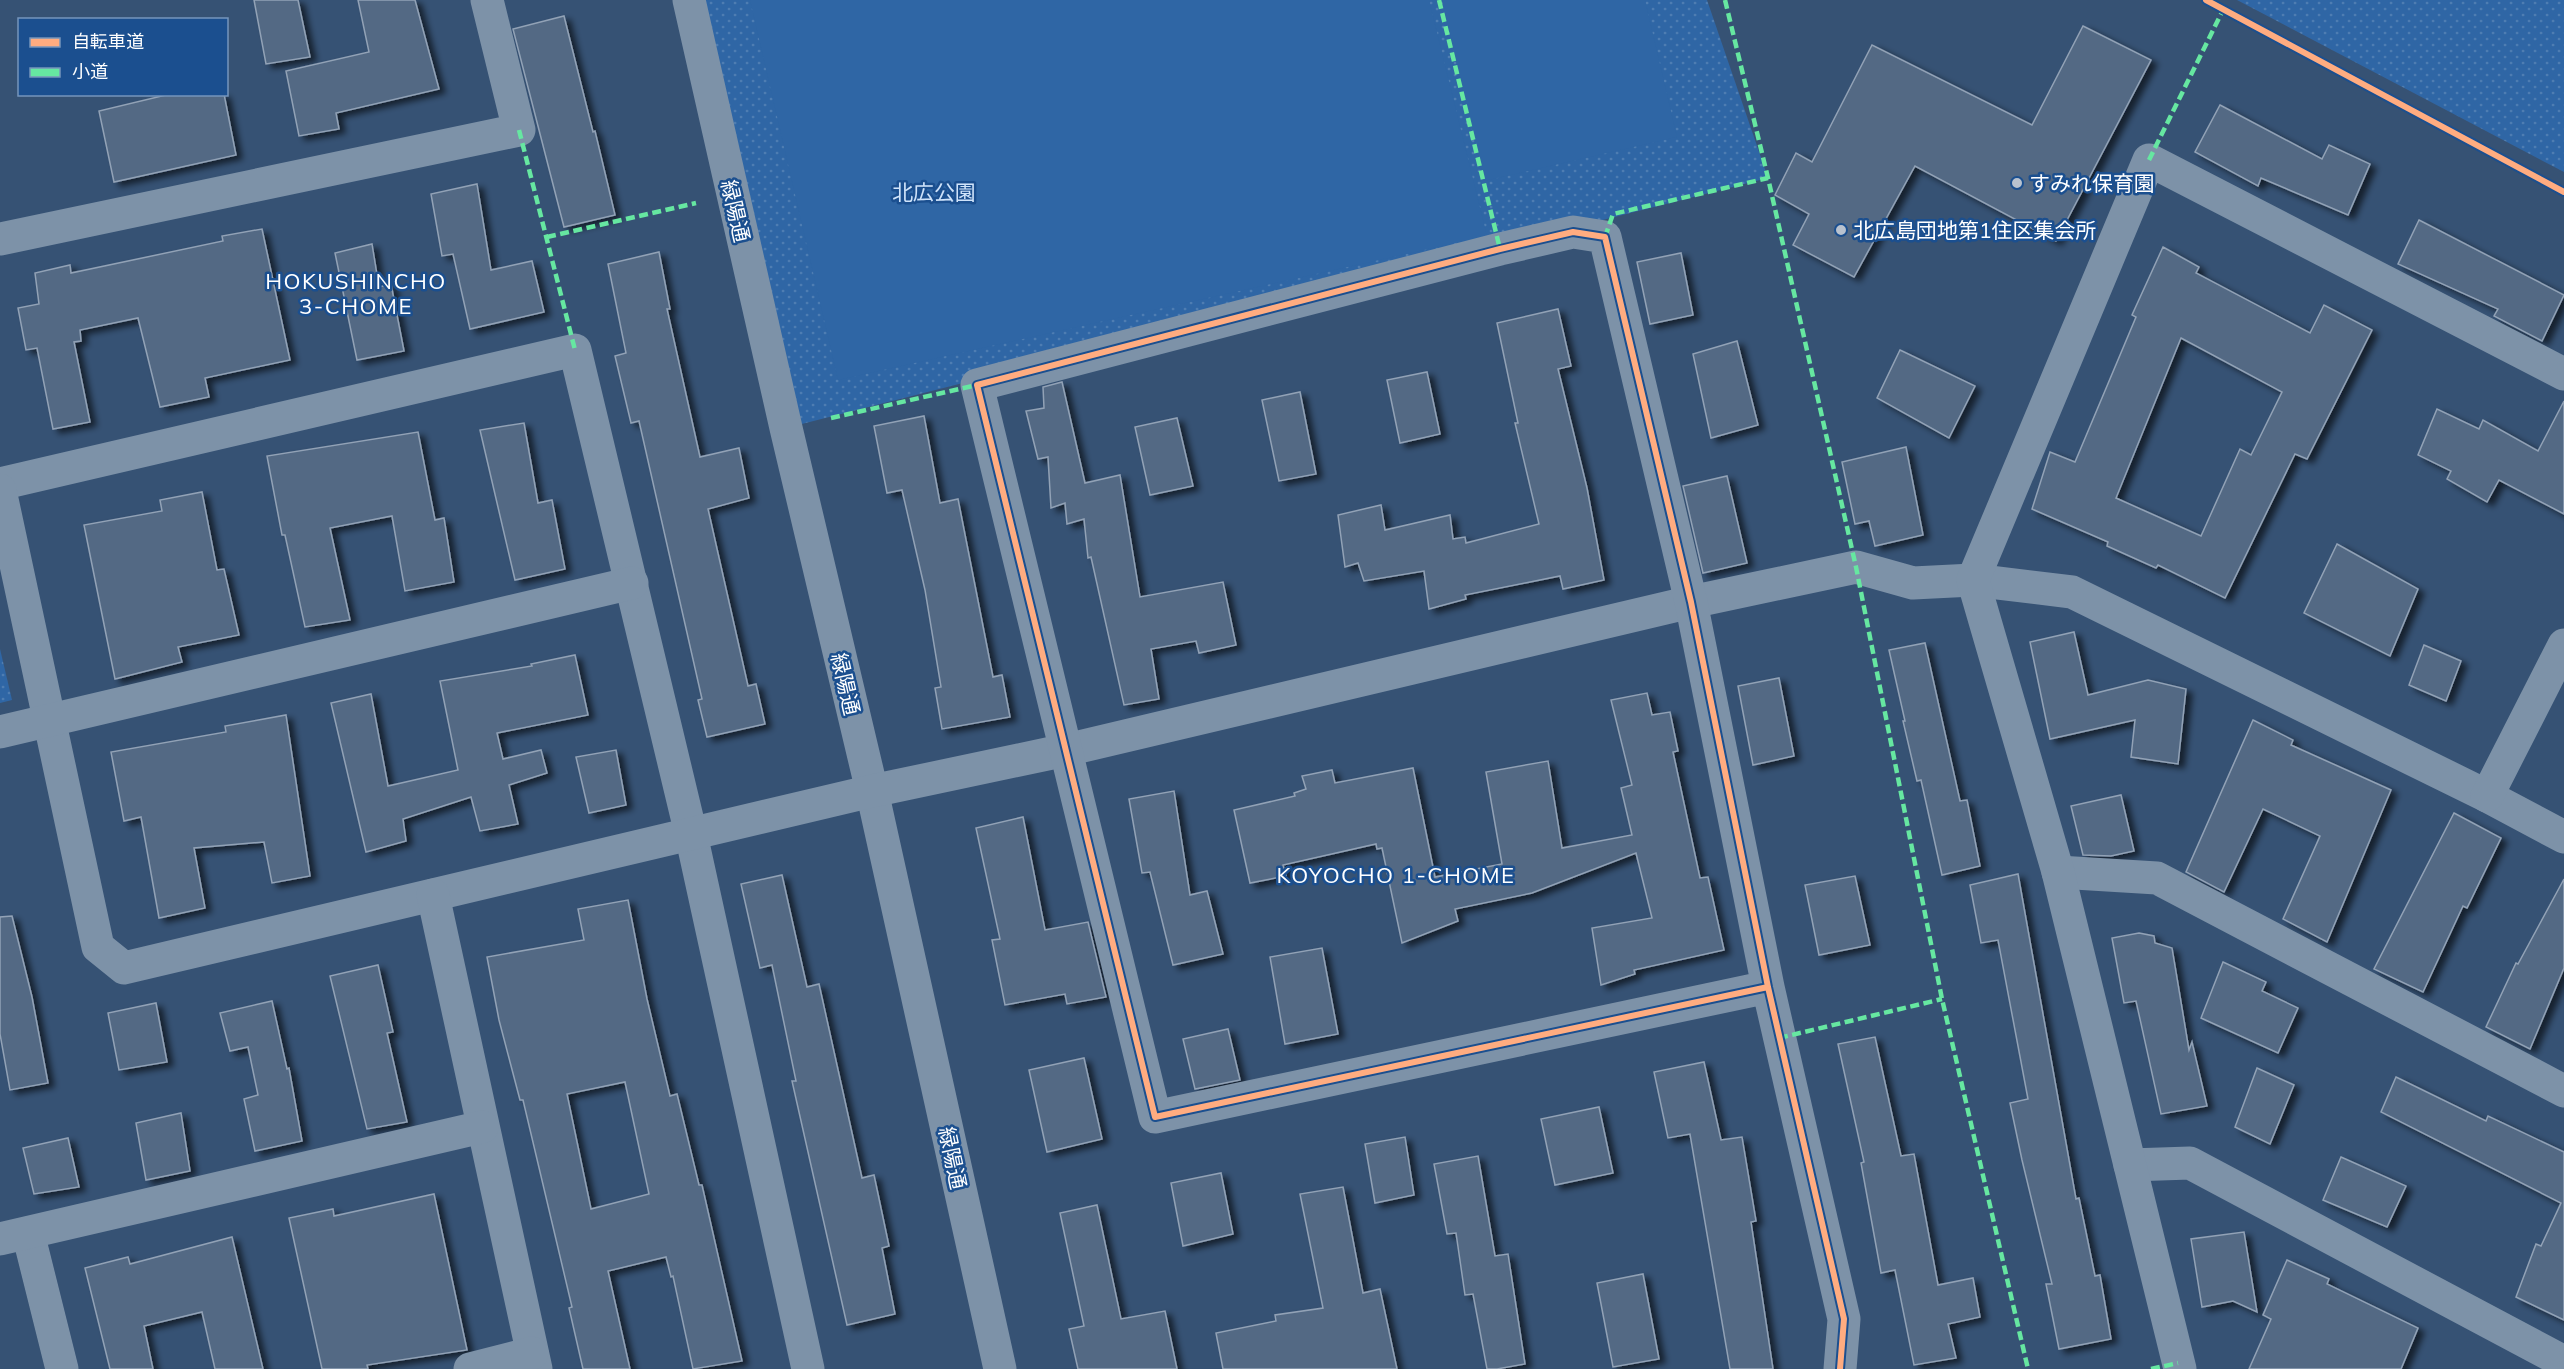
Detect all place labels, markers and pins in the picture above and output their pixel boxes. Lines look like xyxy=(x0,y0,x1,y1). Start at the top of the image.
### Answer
place label: すみれ保育園 xyxy=(2029,170,2155,196)
marker: すみれ保育園 xyxy=(2010,176,2024,190)
place label: 北広島団地第1住区集会所 xyxy=(1853,217,2097,243)
marker: 北広島団地第1住区集会所 xyxy=(1834,223,1848,237)

